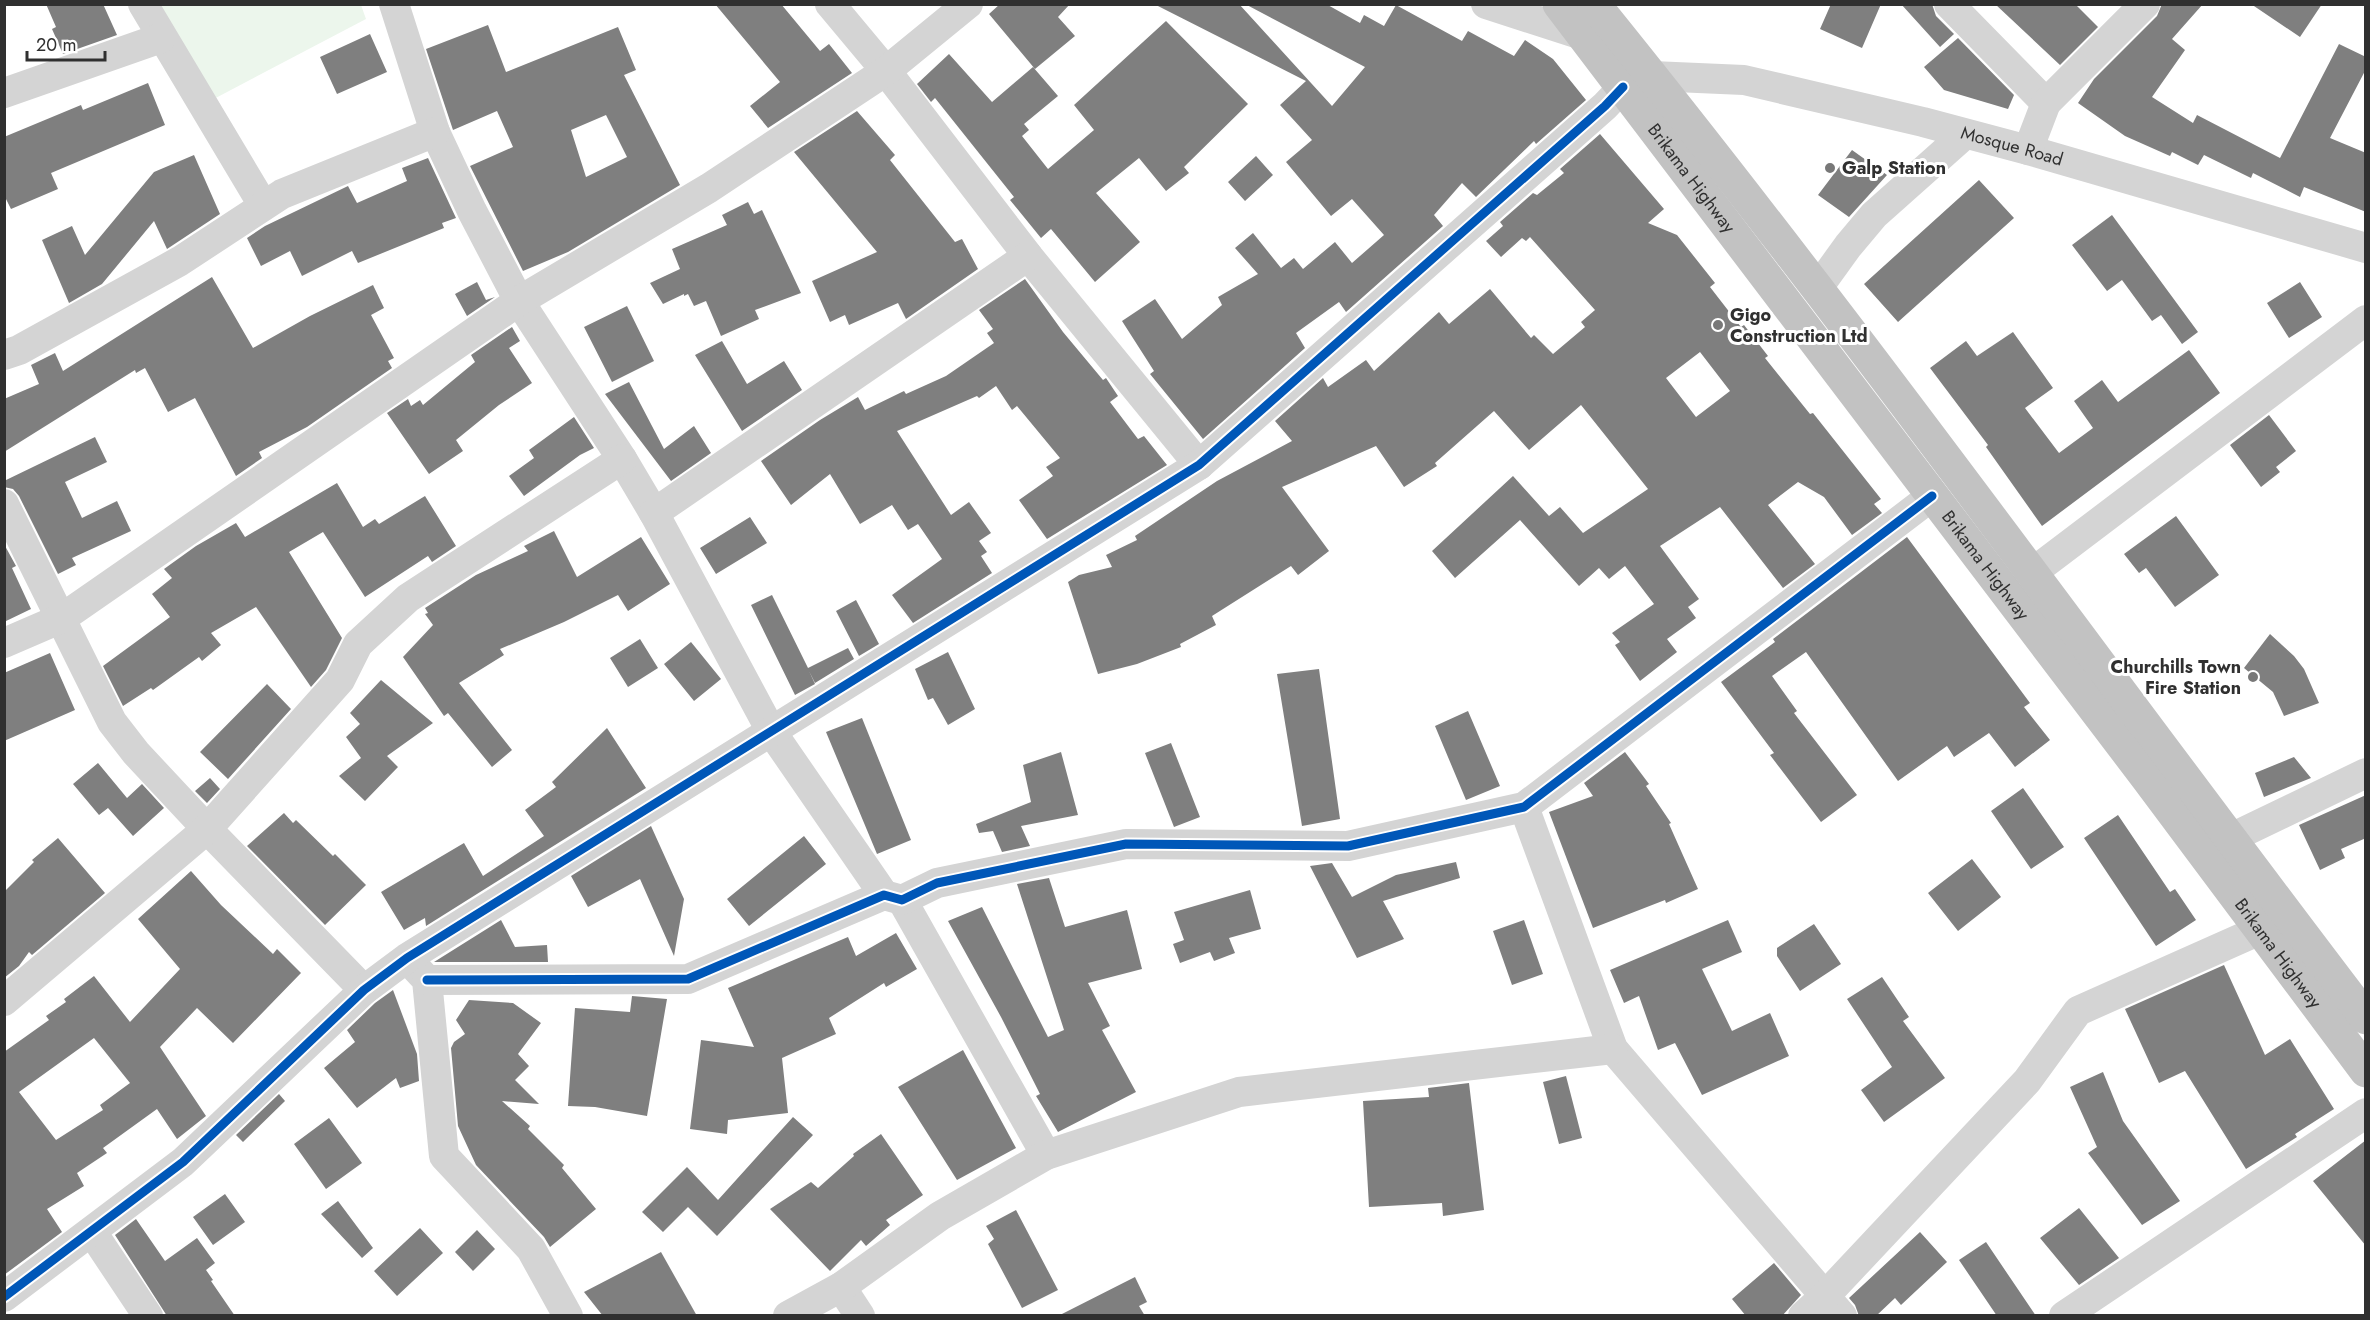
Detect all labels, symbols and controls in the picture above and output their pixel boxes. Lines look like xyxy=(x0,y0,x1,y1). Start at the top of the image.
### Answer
scale bar xyxy=(27,24,105,62)
text: 20 m xyxy=(36,32,76,58)
street label: Brikama Highway xyxy=(1641,118,1742,239)
street label: Mosque Road xyxy=(1958,120,2066,172)
place label: Galp Station xyxy=(1842,155,1946,181)
marker: Galp Station xyxy=(1823,161,1837,175)
place label: Gigo Construction Ltd xyxy=(1730,302,1868,349)
marker: Gigo Construction Ltd xyxy=(1711,318,1725,332)
street label: Brikama Highway xyxy=(1935,505,2036,626)
place label: Churchills Town Fire Station xyxy=(2111,654,2241,701)
marker: Churchills Town Fire Station xyxy=(2246,670,2260,684)
street label: Brikama Highway xyxy=(2228,893,2328,1014)

